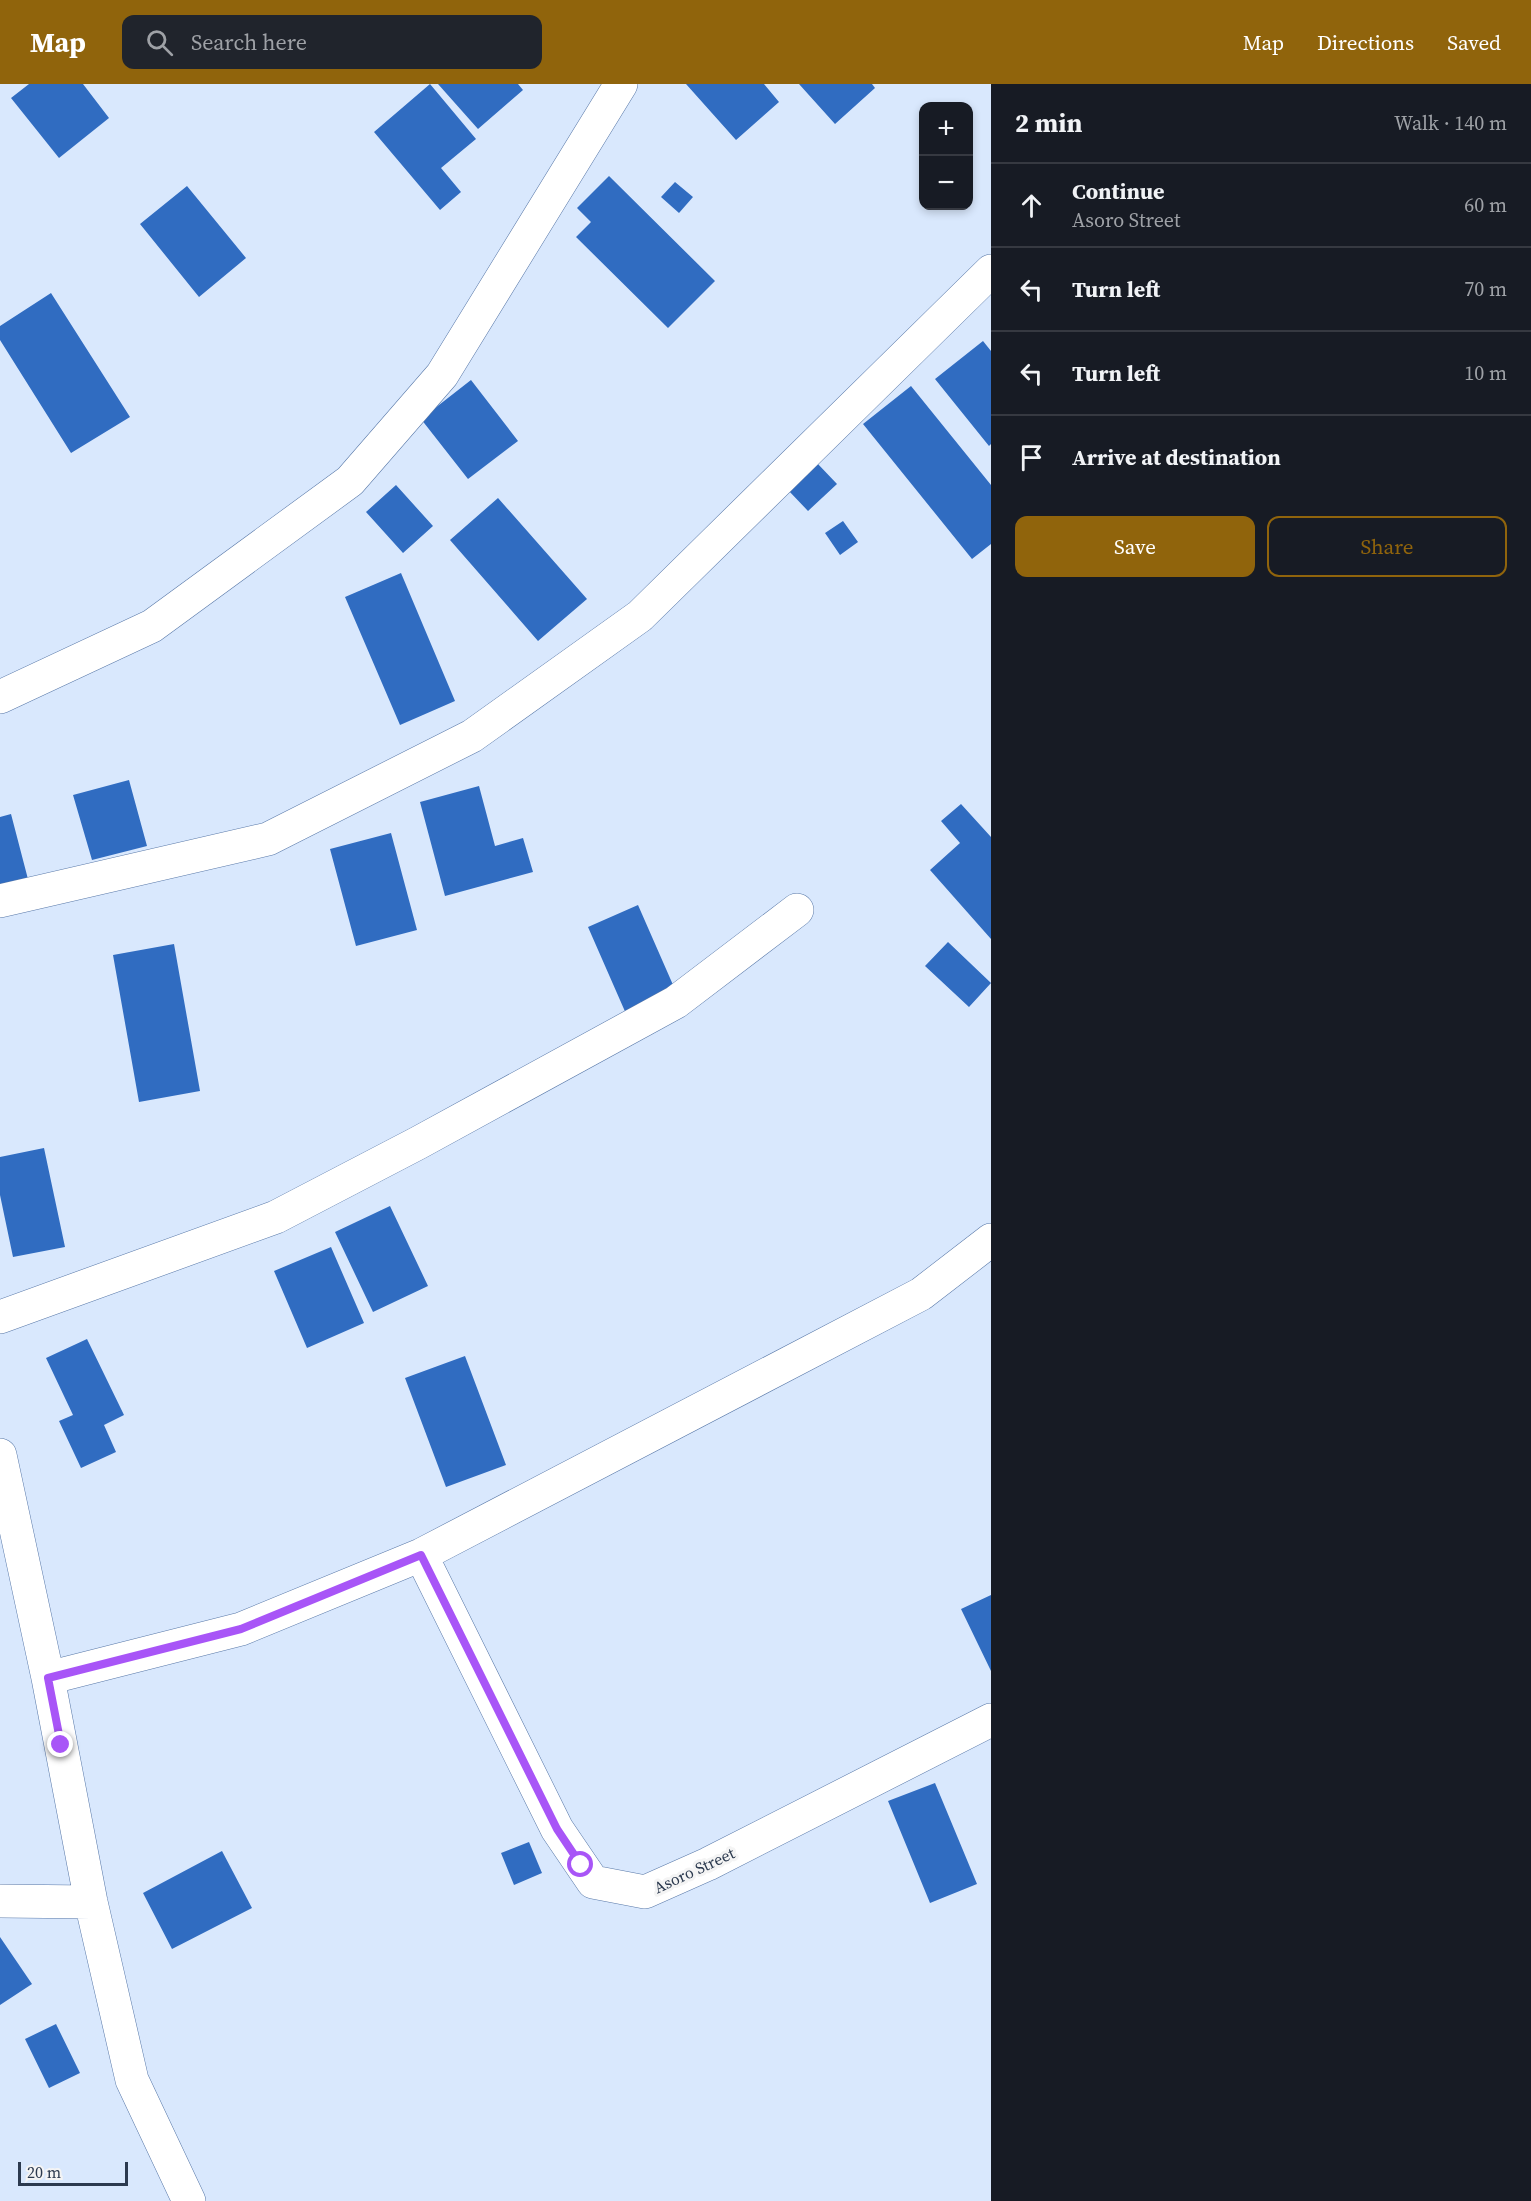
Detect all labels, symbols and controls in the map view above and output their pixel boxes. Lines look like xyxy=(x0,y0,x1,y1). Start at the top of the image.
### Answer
search box xyxy=(122,15,542,69)
text: Map xyxy=(30,23,86,61)
icon: search xyxy=(143,26,176,59)
text: Search here xyxy=(191,27,307,57)
text: Map xyxy=(1243,28,1284,57)
text: Directions xyxy=(1317,28,1414,57)
text: Saved xyxy=(1447,28,1501,57)
map controls xyxy=(919,102,973,210)
button: + xyxy=(919,102,973,156)
text: 2 min xyxy=(1015,105,1082,141)
text: Walk · 140 m xyxy=(1394,109,1507,137)
button: − xyxy=(919,156,973,210)
text: Continue xyxy=(1072,176,1165,206)
icon: ahead xyxy=(1015,189,1048,222)
text: 60 m xyxy=(1464,191,1507,219)
text: Asoro Street xyxy=(1072,206,1181,234)
icon: left xyxy=(1015,273,1048,306)
text: Turn left xyxy=(1072,274,1160,304)
text: 70 m xyxy=(1464,275,1507,303)
icon: left xyxy=(1015,357,1048,390)
text: Turn left xyxy=(1072,358,1160,388)
text: 10 m xyxy=(1464,359,1507,387)
icon: arrive xyxy=(1015,441,1048,474)
text: Arrive at destination xyxy=(1072,442,1281,472)
button: Save xyxy=(1015,516,1255,577)
button: Share xyxy=(1267,516,1507,577)
route end xyxy=(47,1731,73,1757)
street label: Asoro Street xyxy=(650,1841,739,1898)
route start xyxy=(567,1851,593,1877)
scale bar xyxy=(18,2159,128,2186)
text: 20 m xyxy=(27,2161,61,2183)

